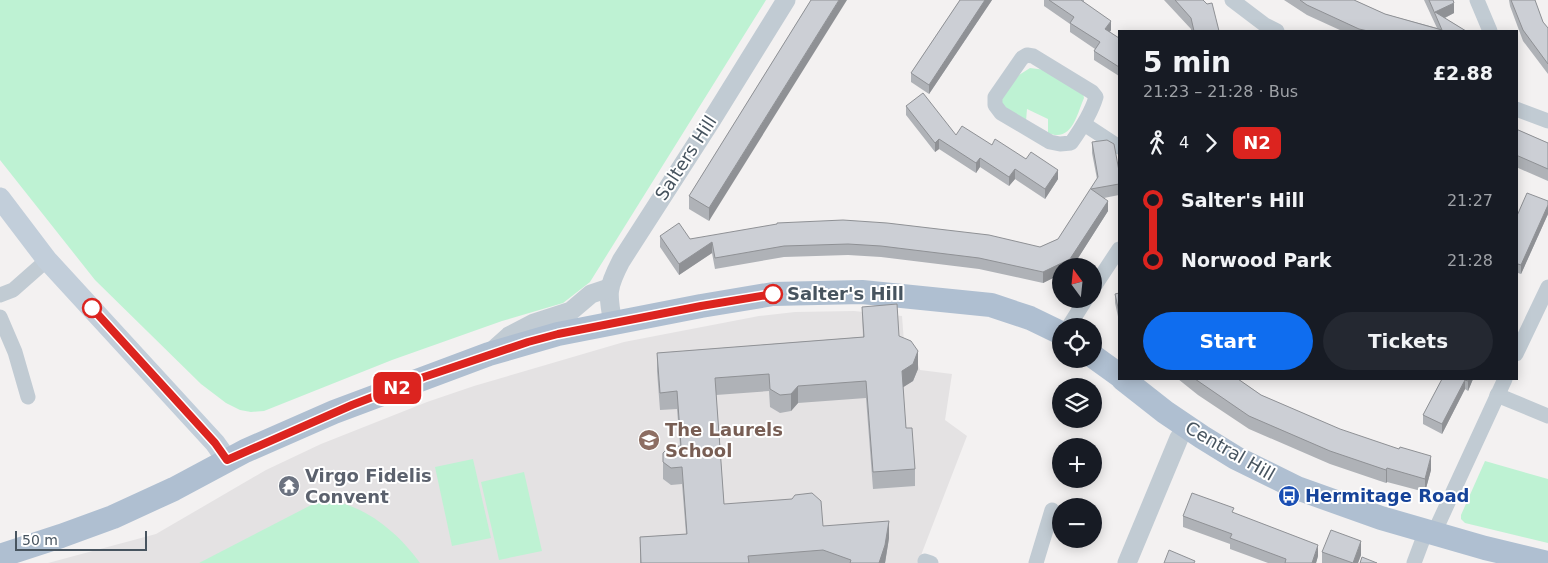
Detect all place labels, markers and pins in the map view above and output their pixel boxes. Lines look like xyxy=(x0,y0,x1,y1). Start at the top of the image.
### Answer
place label: Salter's Hill xyxy=(787,283,904,304)
marker: Salter's Hill xyxy=(763,284,783,304)
unlabelled marker xyxy=(82,298,102,318)
place label: The Laurels School xyxy=(665,419,783,461)
school or university icon: The Laurels School xyxy=(637,428,661,452)
place label: Virgo Fidelis Convent xyxy=(305,465,432,507)
temple icon: Virgo Fidelis Convent xyxy=(277,474,301,498)
bus stop icon: Hermitage Road xyxy=(1277,484,1301,508)
place label: Hermitage Road xyxy=(1305,485,1469,506)

